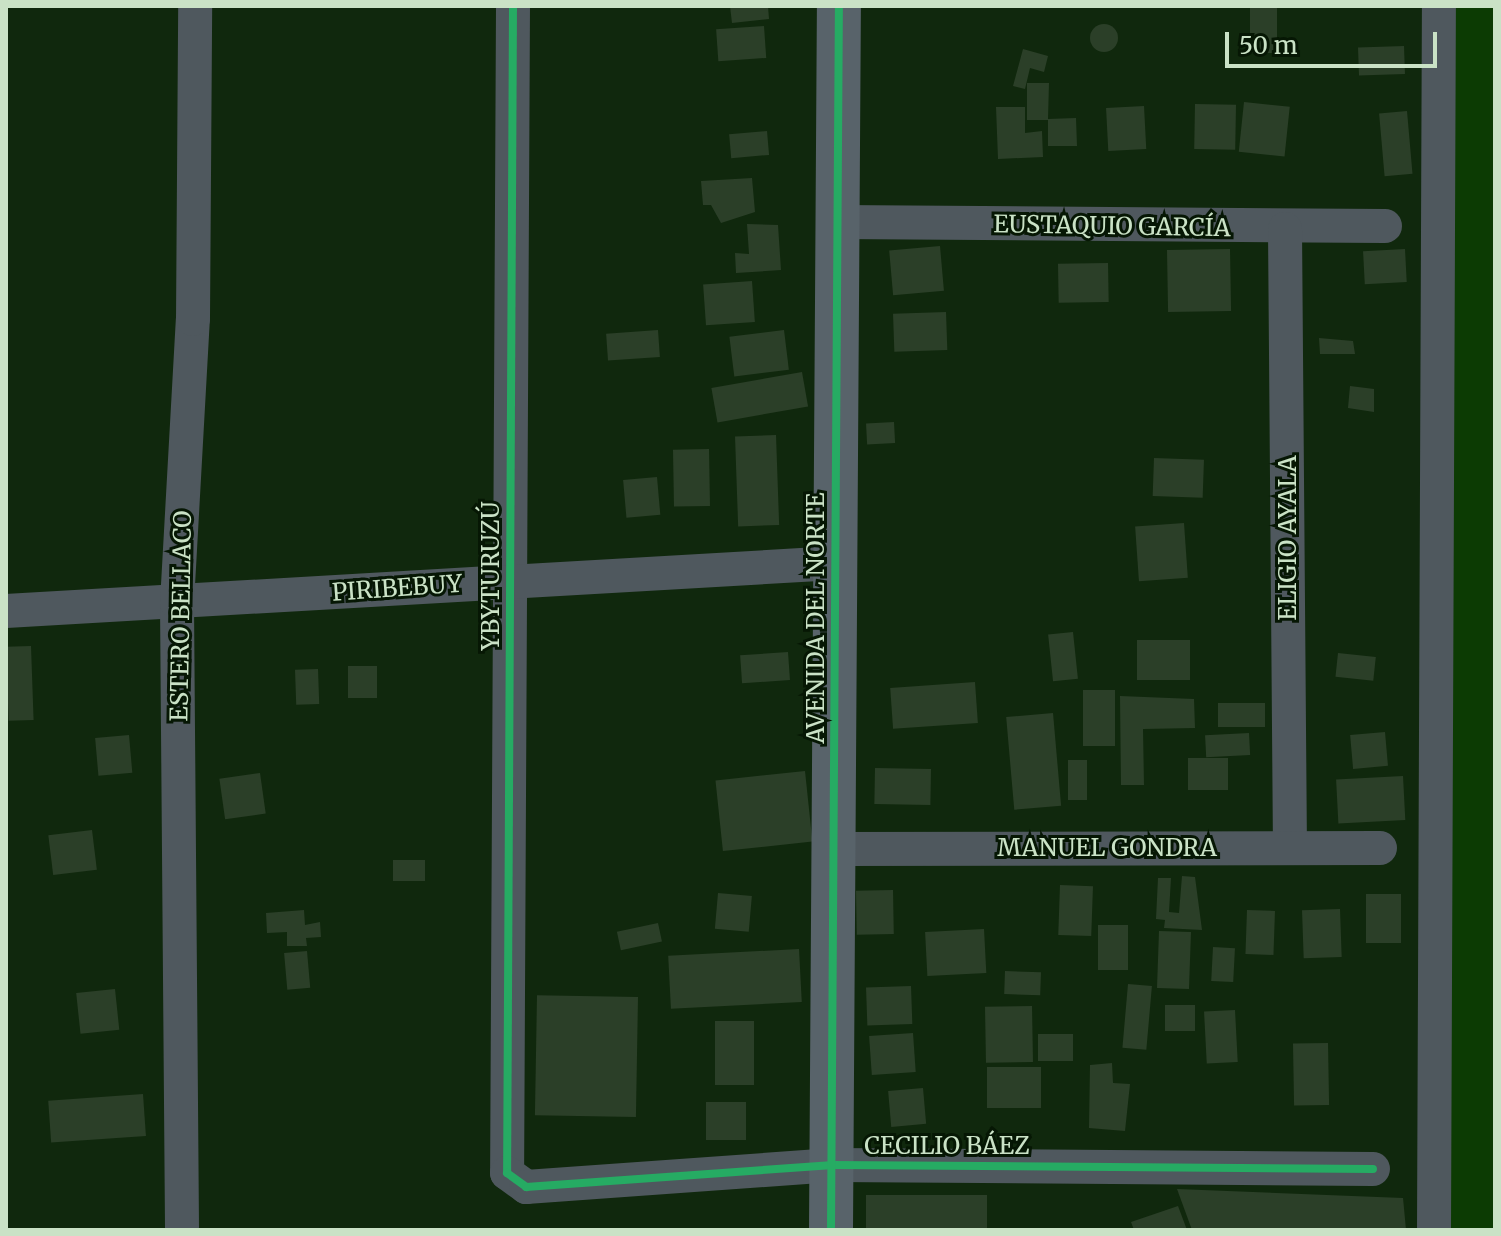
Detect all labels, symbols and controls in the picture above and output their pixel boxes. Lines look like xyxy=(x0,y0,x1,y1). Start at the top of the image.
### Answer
scale bar xyxy=(1229,16,1441,66)
text: 50 m xyxy=(1239,30,1298,61)
street label: EUSTAQUIO GARCÍA xyxy=(993,210,1231,242)
street label: ELIGIO AYALA xyxy=(1274,455,1302,621)
street label: AVENIDA DEL NORTE xyxy=(802,493,830,743)
street label: YBYTURUZÚ xyxy=(477,501,505,651)
street label: ESTERO BELLACO xyxy=(165,510,197,722)
street label: PIRIBEBUY xyxy=(331,569,463,607)
street label: MANUEL GONDRA xyxy=(997,834,1217,862)
street label: CECILIO BÁEZ xyxy=(864,1132,1030,1160)

